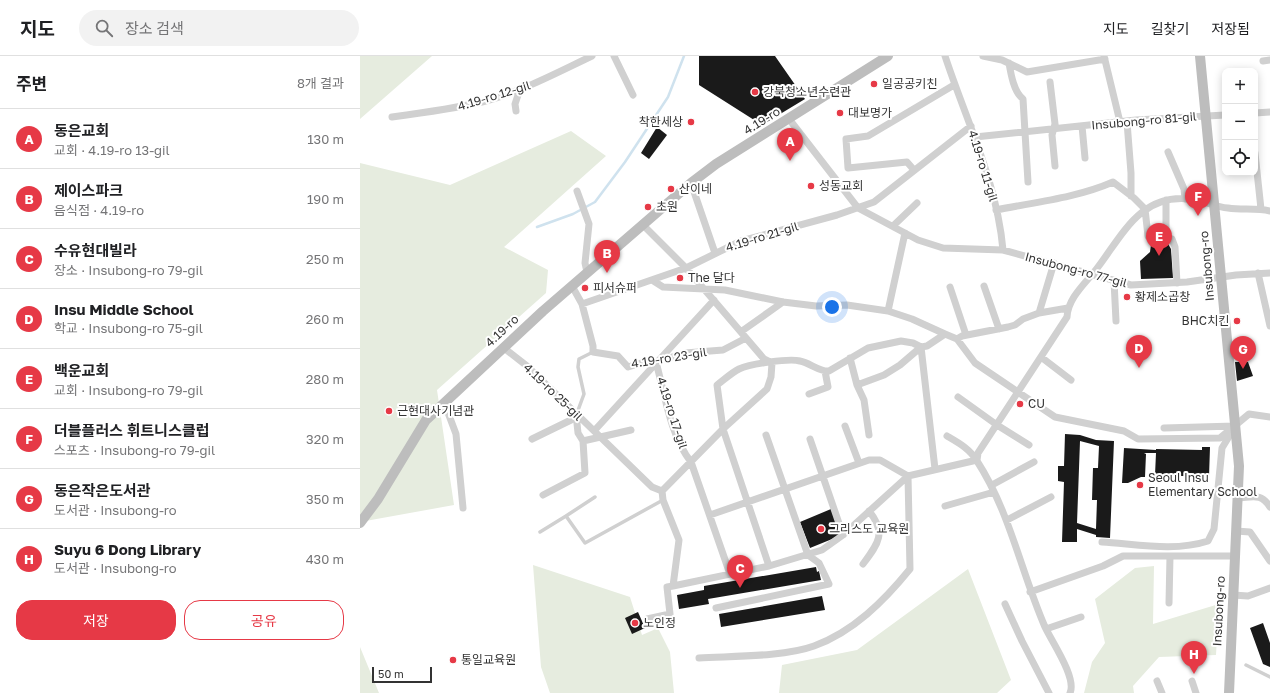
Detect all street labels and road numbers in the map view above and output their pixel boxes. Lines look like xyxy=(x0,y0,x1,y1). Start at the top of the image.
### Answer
street label: 4.19-ro 12-gil xyxy=(456,77,532,114)
street label: 4.19-ro xyxy=(741,104,783,138)
street label: Insubong-ro 81-gil xyxy=(1091,108,1197,133)
street label: 4.19-ro 11-gil xyxy=(965,128,1002,204)
street label: 4.19-ro 21-gil xyxy=(724,218,800,255)
street label: Insubong-ro xyxy=(1196,230,1217,302)
street label: Insubong-ro 77-gil xyxy=(1023,249,1129,290)
street label: 4.19-ro xyxy=(482,311,522,350)
street label: 4.19-ro 23-gil xyxy=(630,344,708,371)
street label: 4.19-ro 25-gil xyxy=(521,360,586,424)
street label: 4.19-ro 17-gil xyxy=(654,375,691,451)
street label: Insubong-ro xyxy=(1209,575,1228,647)

